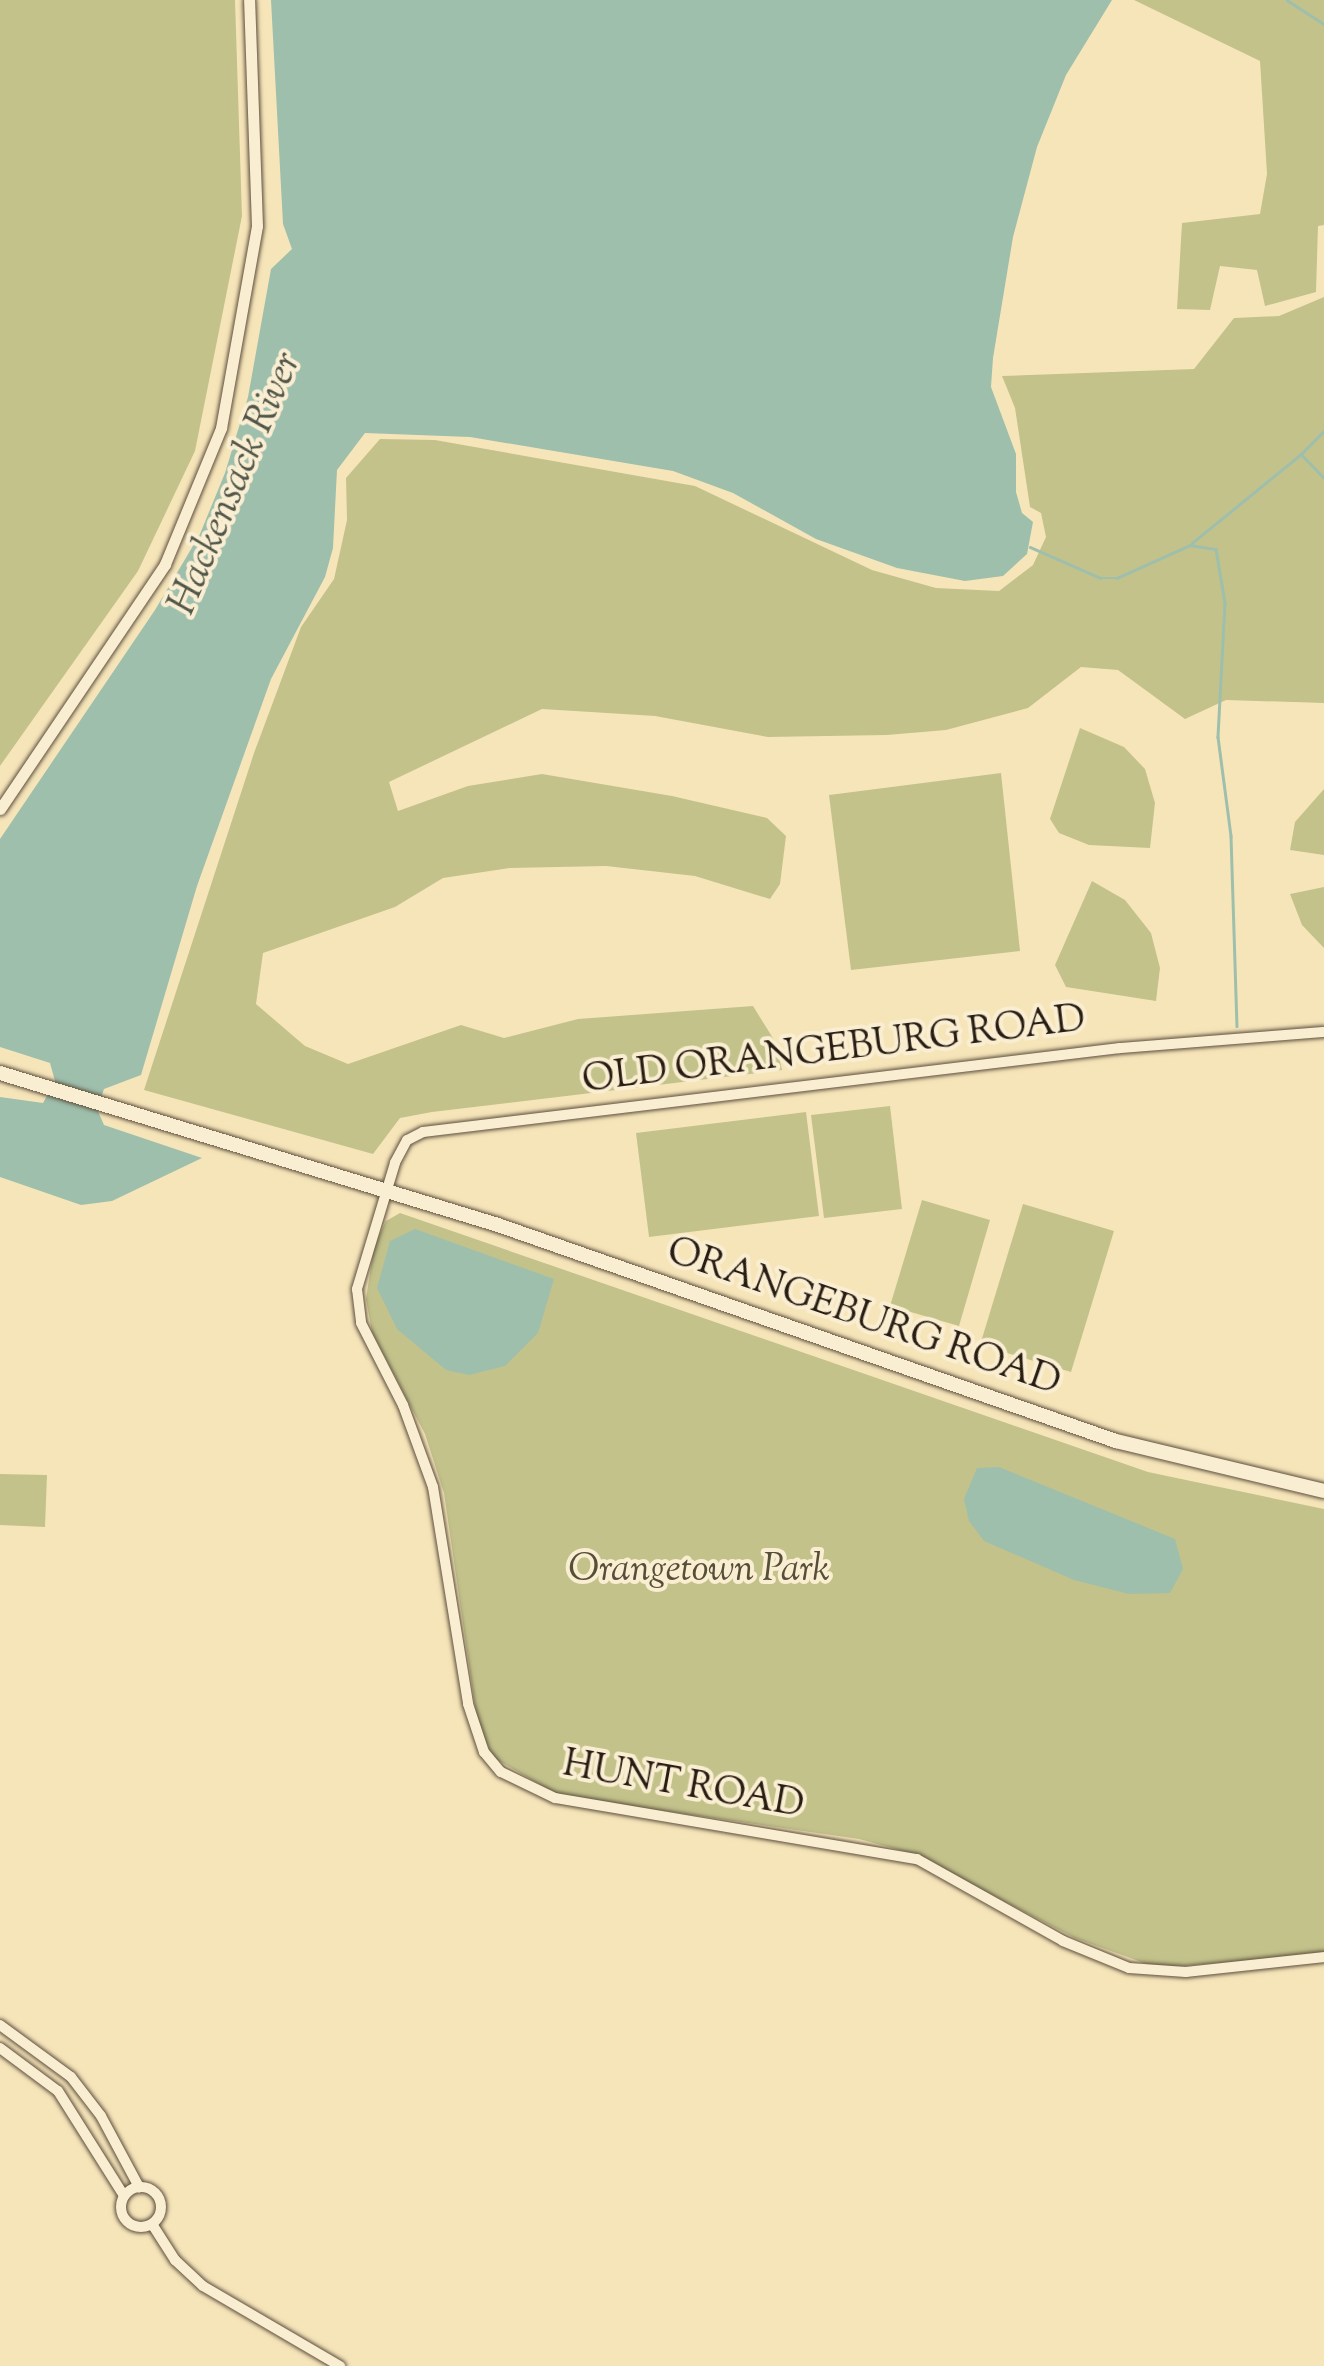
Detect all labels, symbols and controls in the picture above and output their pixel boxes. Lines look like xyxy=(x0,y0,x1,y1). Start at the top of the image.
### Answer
water label: Hackensack River xyxy=(160,346,314,622)
street label: OLD ORANGEBURG ROAD xyxy=(580,999,1088,1105)
street label: ORANGEBURG ROAD xyxy=(660,1230,1066,1408)
park label: Orangetown Park xyxy=(568,1549,830,1595)
street label: HUNT ROAD xyxy=(559,1743,807,1831)

